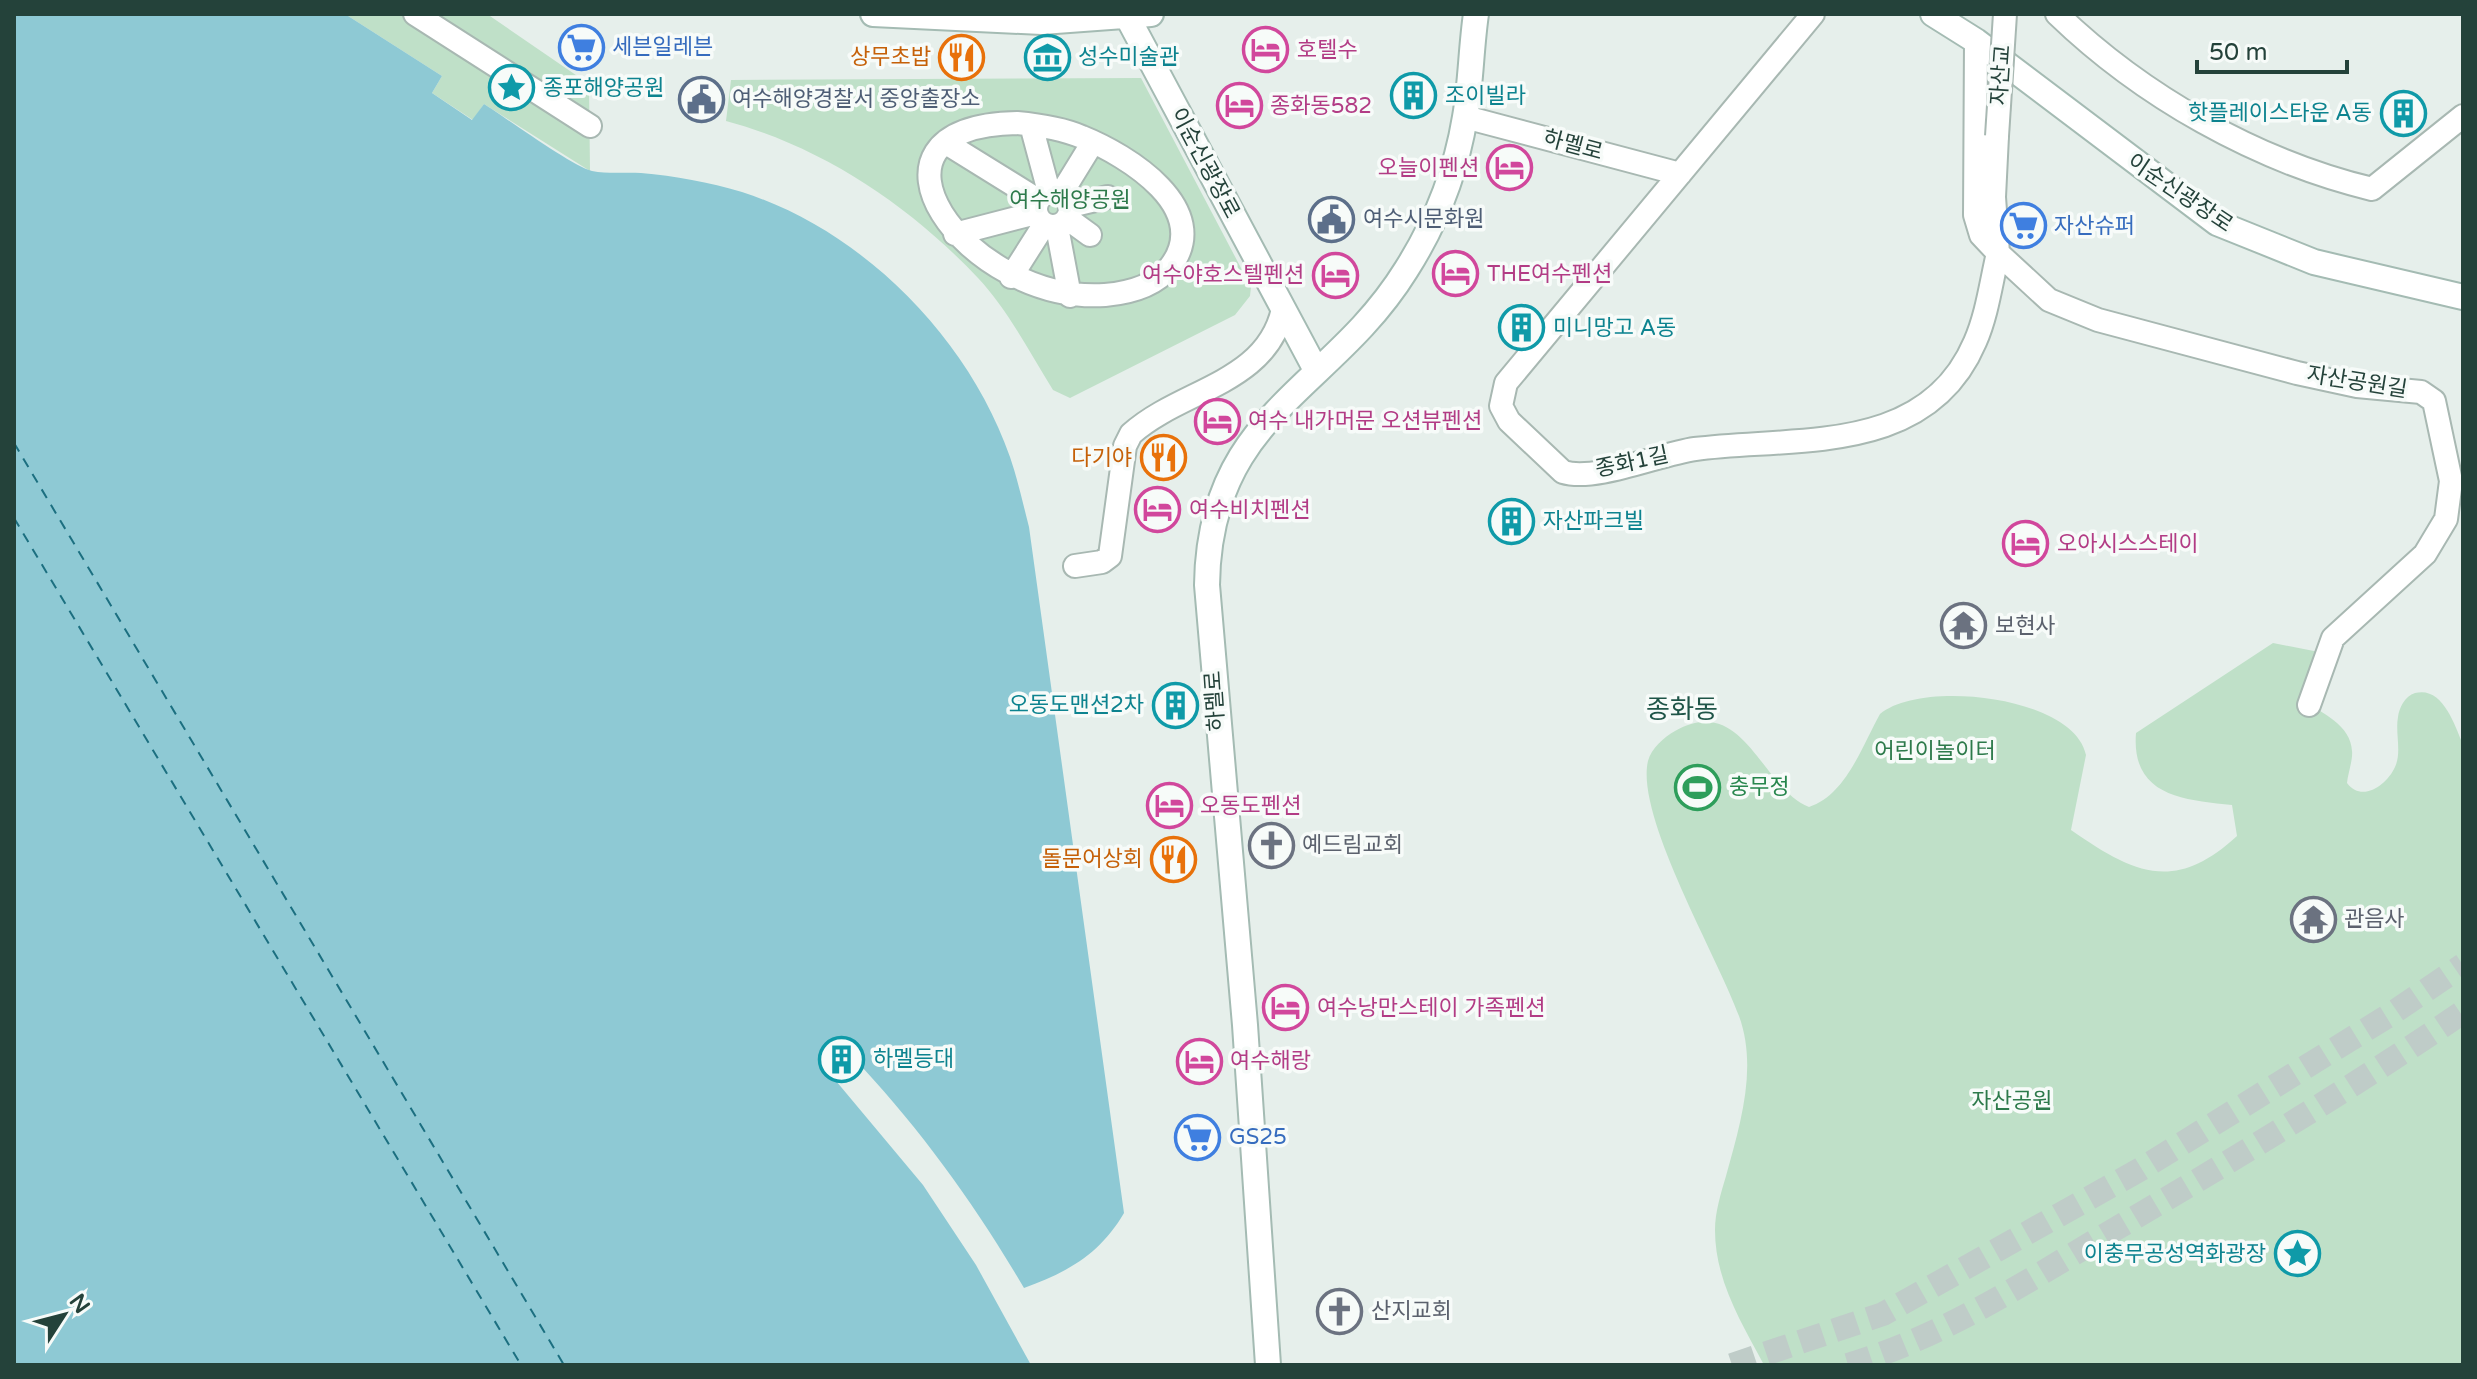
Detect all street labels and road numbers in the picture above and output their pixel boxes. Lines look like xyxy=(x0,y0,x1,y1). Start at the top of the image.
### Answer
street label: 자산교 xyxy=(1986,44,2016,106)
street label: 이순신광장로 xyxy=(1165,103,1245,223)
street label: 하멜로 xyxy=(1540,125,1606,165)
street label: 이순신광장로 xyxy=(2122,148,2238,238)
street label: 자산공원길 xyxy=(2305,361,2409,403)
street label: 종화1길 xyxy=(1593,442,1671,482)
street label: 하멜로 xyxy=(1200,670,1230,732)

